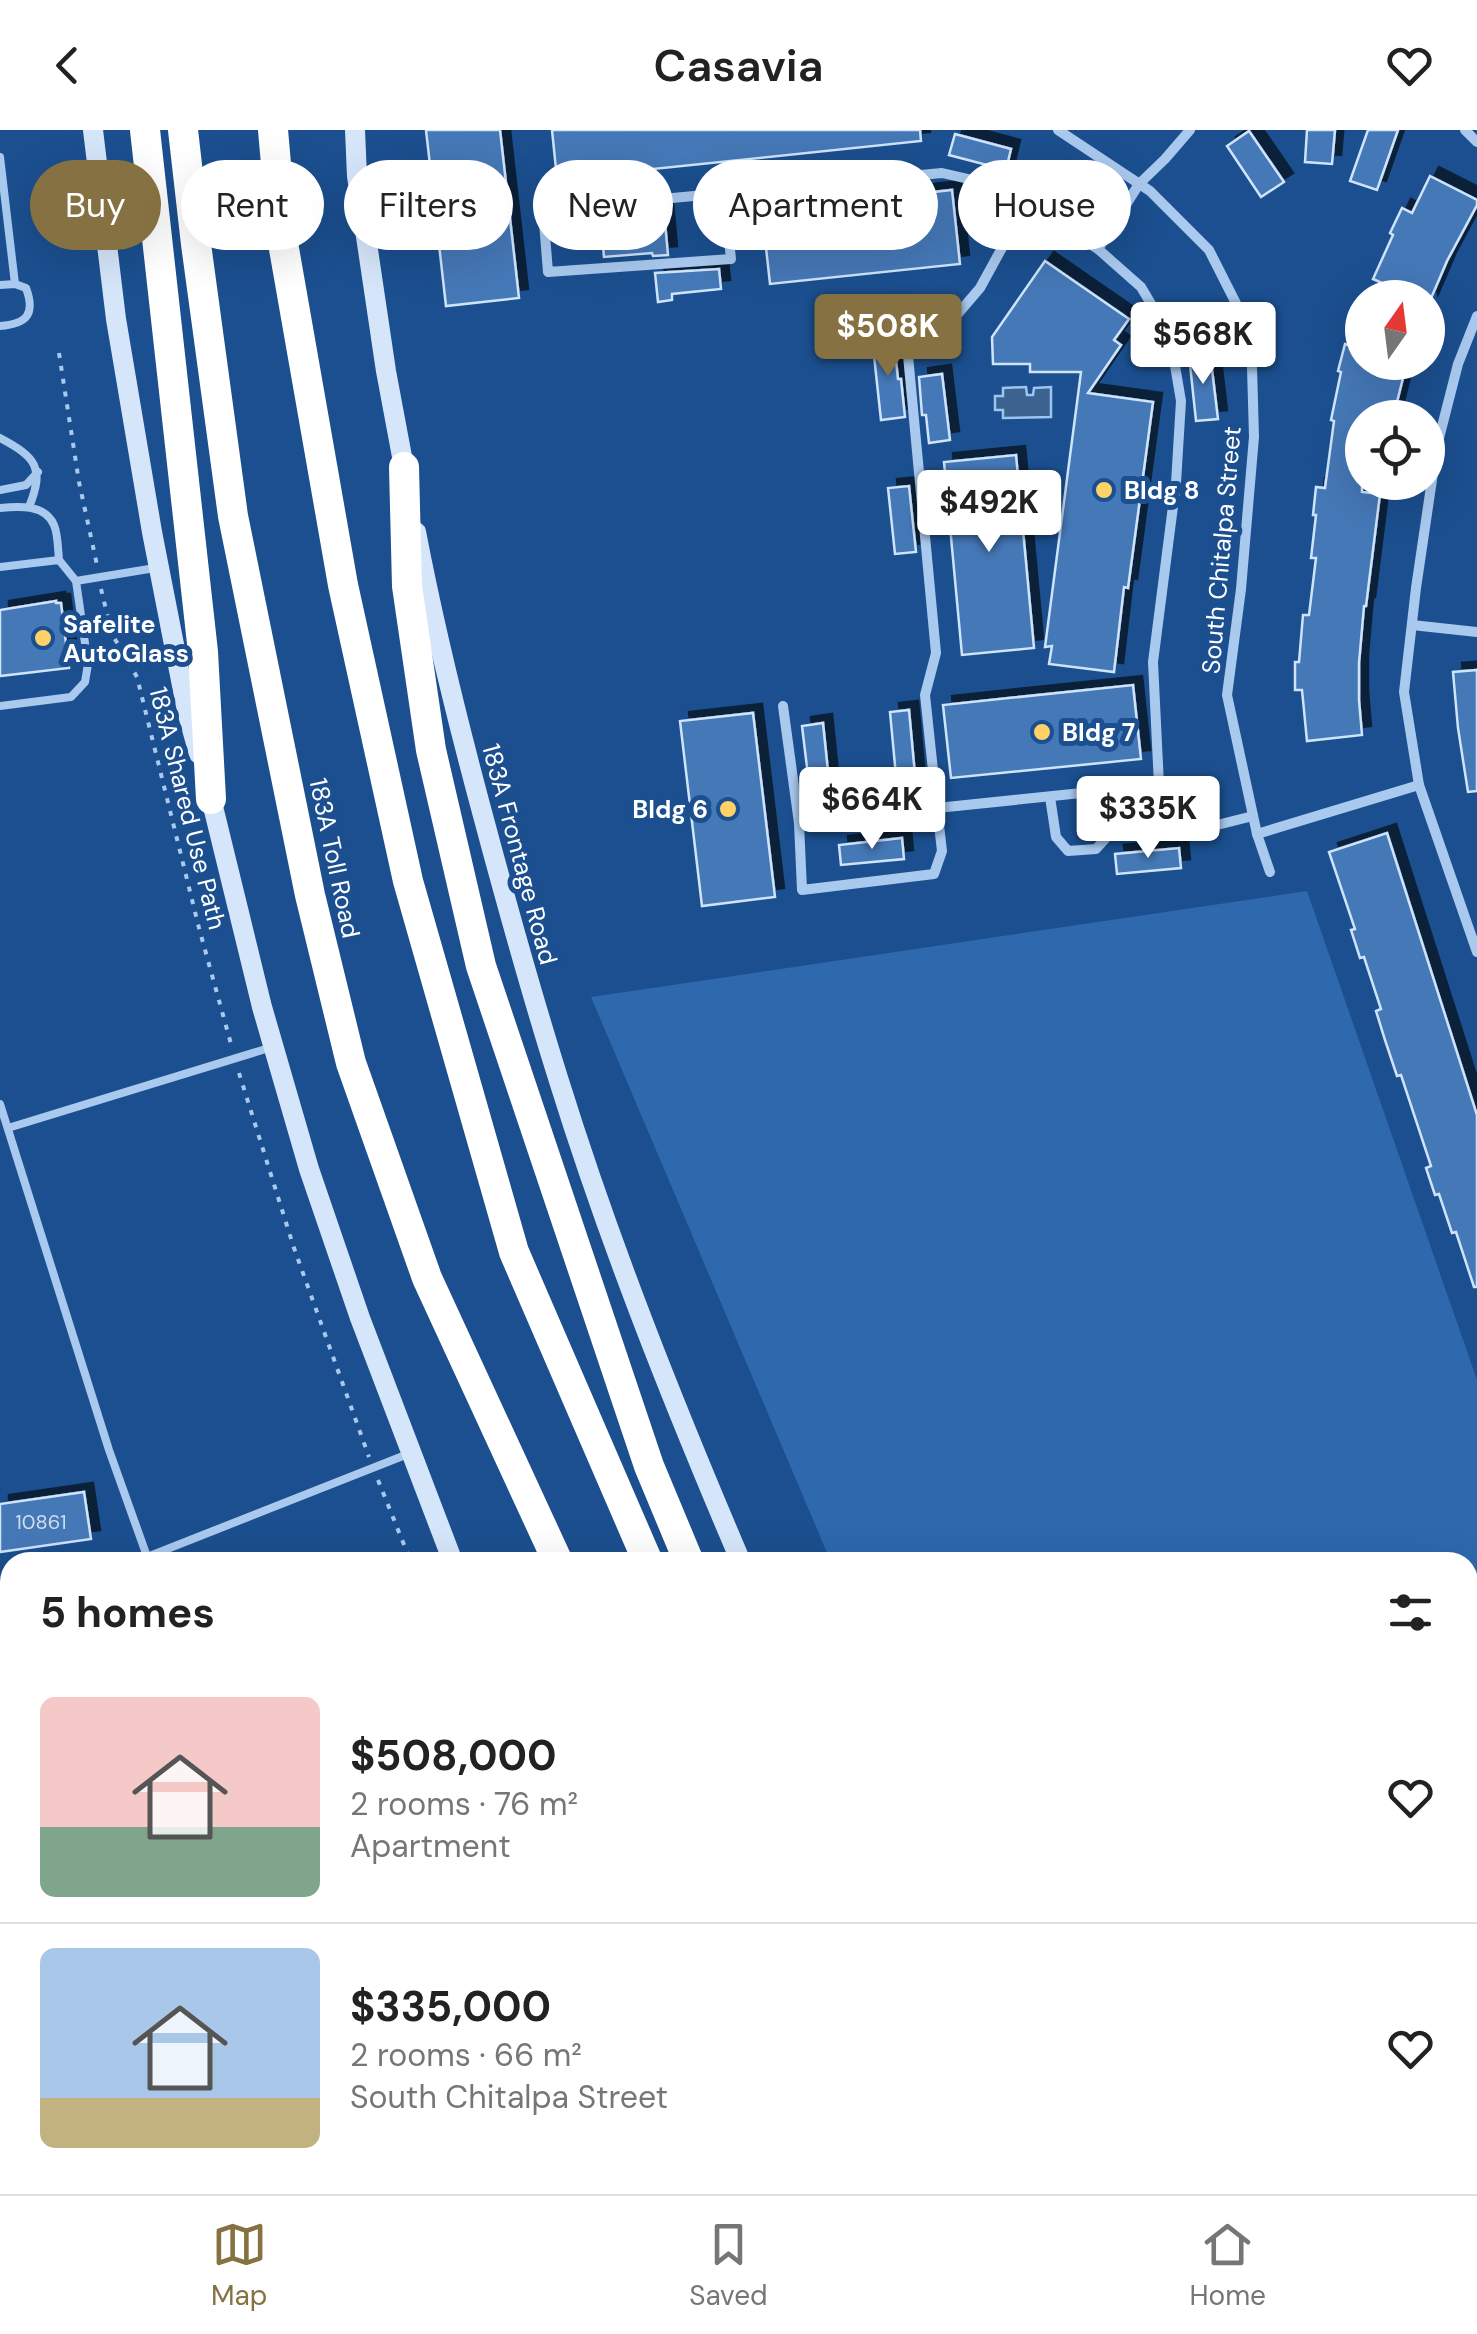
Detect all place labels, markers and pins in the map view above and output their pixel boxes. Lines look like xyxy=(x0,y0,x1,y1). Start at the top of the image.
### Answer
pin: $508K xyxy=(818,294,958,379)
pin: $568K xyxy=(1133,302,1273,387)
pin: $492K xyxy=(919,470,1059,555)
place label: Bldg 8 xyxy=(1124,474,1200,507)
marker: Bldg 8 xyxy=(1093,479,1115,501)
place label: Safelite AutoGlass xyxy=(63,608,189,670)
marker: Safelite AutoGlass xyxy=(32,627,54,649)
place label: Bldg 7 xyxy=(1062,716,1135,749)
marker: Bldg 7 xyxy=(1031,721,1053,743)
pin: $664K xyxy=(802,767,942,852)
pin: $335K xyxy=(1078,776,1218,861)
place label: Bldg 6 xyxy=(632,793,708,826)
marker: Bldg 6 xyxy=(717,798,739,820)

